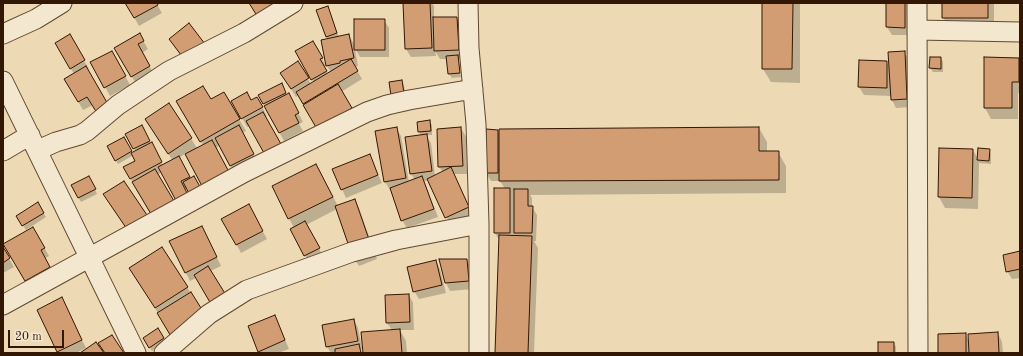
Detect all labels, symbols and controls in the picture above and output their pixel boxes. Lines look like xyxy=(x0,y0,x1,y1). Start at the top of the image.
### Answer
scale bar xyxy=(10,322,66,348)
text: 20 m xyxy=(15,331,42,343)

